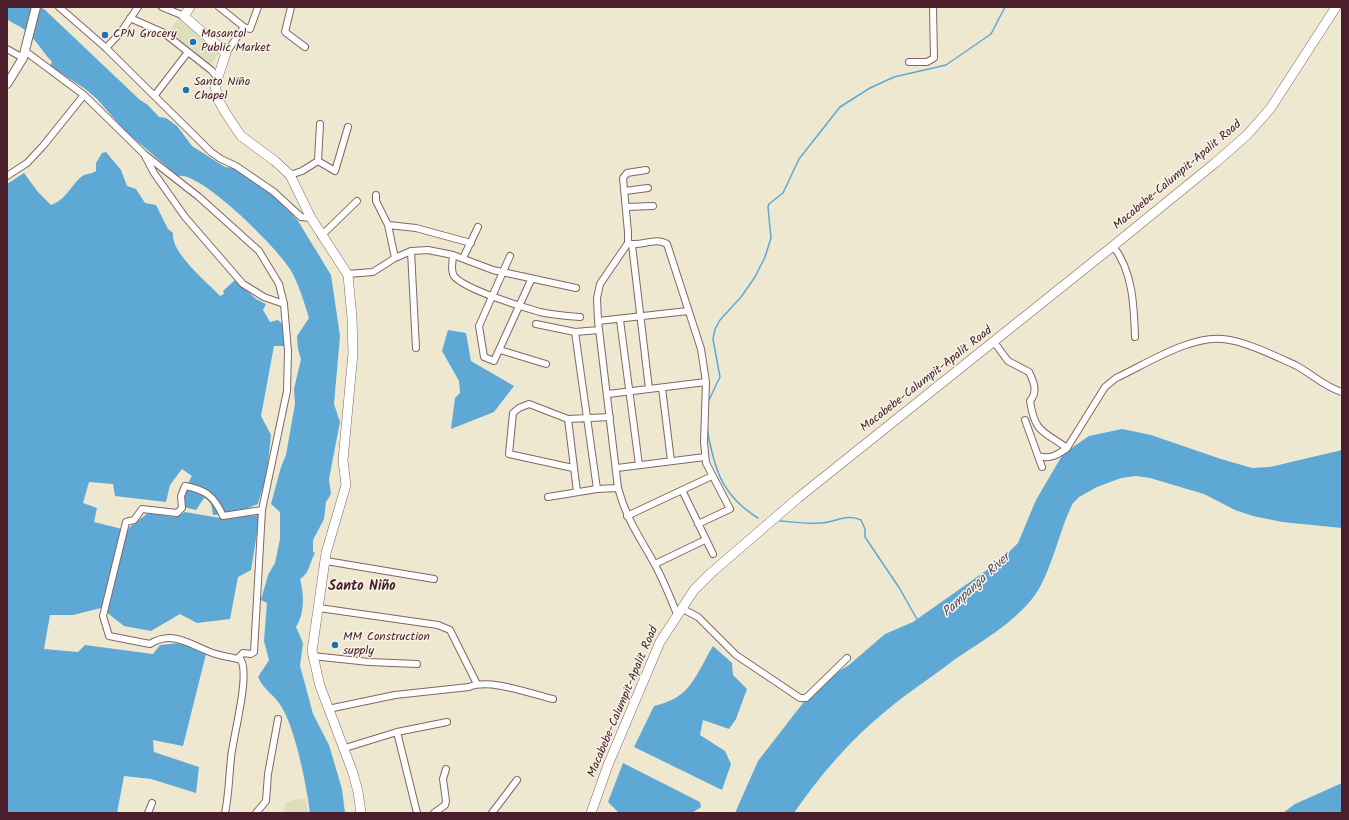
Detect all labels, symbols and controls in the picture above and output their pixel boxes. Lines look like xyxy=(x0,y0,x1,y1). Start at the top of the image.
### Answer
place label: CPN Grocery xyxy=(113,28,177,42)
place label: Masantol Public Market xyxy=(201,28,270,56)
marker: CPN Grocery xyxy=(100,30,110,40)
marker: Masantol Public Market xyxy=(188,37,198,47)
place label: Santo Niño Chapel xyxy=(194,76,250,104)
marker: Santo Niño Chapel xyxy=(181,85,191,95)
street label: Macabebe-Calumpit-Apalit Road xyxy=(1111,118,1245,234)
street label: Macabebe-Calumpit-Apalit Road xyxy=(858,324,996,436)
water label: Pampanga River xyxy=(940,551,1014,621)
district label: Santo Niño xyxy=(328,580,396,596)
street label: Macabebe-Calumpit-Apalit Road xyxy=(586,624,662,780)
place label: MM Construction supply xyxy=(343,631,430,659)
marker: MM Construction supply xyxy=(330,640,340,650)

